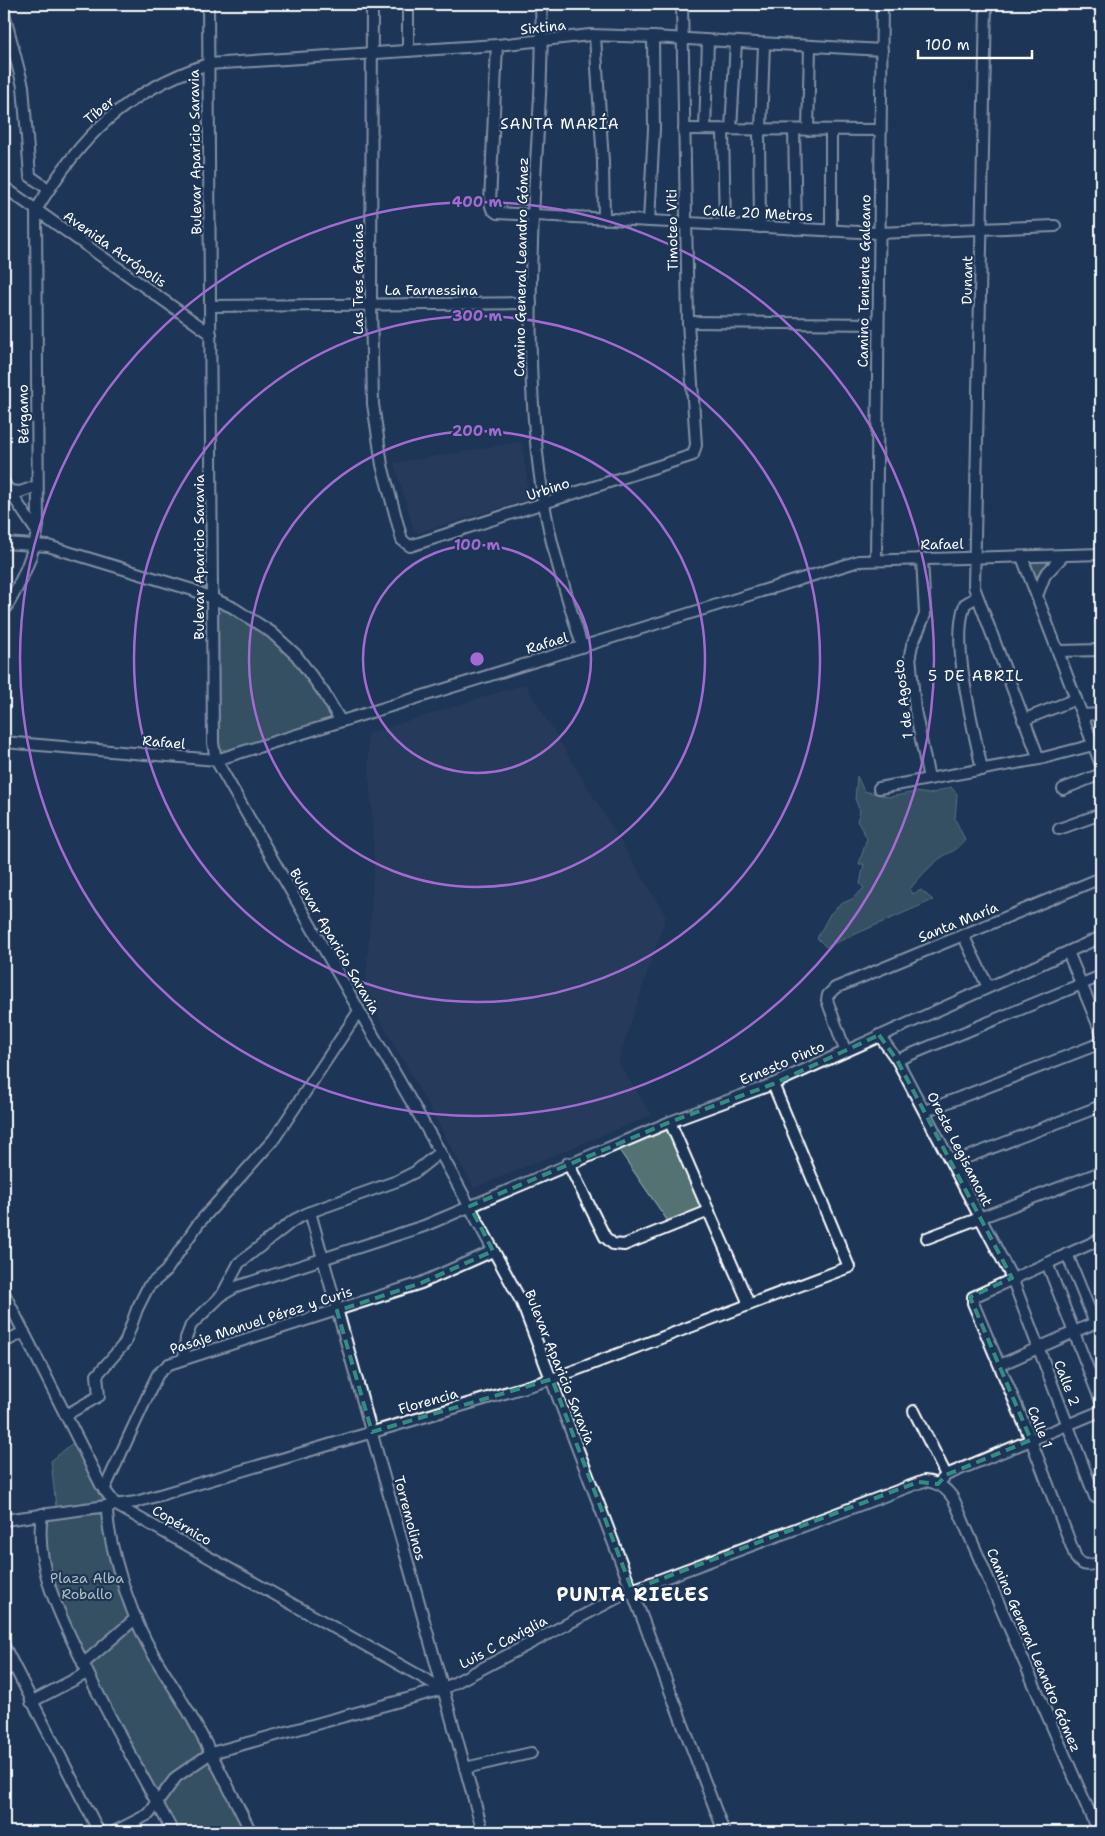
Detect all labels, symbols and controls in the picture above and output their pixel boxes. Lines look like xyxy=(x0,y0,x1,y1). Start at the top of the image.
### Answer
street label: Sixtina xyxy=(519,16,567,38)
scale bar xyxy=(918,28,1031,60)
text: 100 m xyxy=(925,35,970,55)
street label: Bulevar Aparicio Saravia xyxy=(185,69,205,235)
street label: Tíber xyxy=(80,92,118,128)
district label: SANTA MARÍA xyxy=(500,113,620,134)
street label: Camino General Leandro Gómez xyxy=(510,157,532,377)
street label: Timoteo Viti xyxy=(662,189,682,271)
text: 400 m xyxy=(452,192,502,212)
street label: Camino Teniente Galeano xyxy=(853,194,875,368)
street label: Calle 20 Metros xyxy=(703,201,814,225)
street label: Avenida Acrópolis xyxy=(60,207,170,291)
street label: Las Tres Gracias xyxy=(349,223,367,335)
street label: Dunant xyxy=(958,255,976,305)
street label: La Farnessina xyxy=(384,281,478,299)
text: 300 m xyxy=(452,306,502,326)
street label: Bérgamo xyxy=(13,384,33,444)
text: 200 m xyxy=(452,421,502,441)
street label: Bulevar Aparicio Saravia xyxy=(190,474,208,640)
street label: Urbino xyxy=(524,474,572,504)
text: 100 m xyxy=(454,535,500,555)
street label: Rafael xyxy=(920,535,964,553)
street label: Rafael xyxy=(524,628,571,658)
centre of rings xyxy=(468,650,486,668)
street label: 1 de Agosto xyxy=(889,658,917,740)
district label: 5 DE ABRIL xyxy=(928,666,1024,686)
street label: Rafael xyxy=(142,731,187,753)
street label: Bulevar Aparicio Saravia xyxy=(286,865,384,1017)
street label: Santa María xyxy=(915,898,1001,946)
street label: Ernesto Pinto xyxy=(737,1037,827,1089)
street label: Oreste Legisamont xyxy=(923,1089,997,1209)
street label: Pasaje Manuel Pérez y Curis xyxy=(167,1282,355,1358)
street label: Bulevar Aparicio Saravia xyxy=(521,1287,599,1447)
street label: Calle 2 xyxy=(1050,1357,1084,1409)
street label: Florencia xyxy=(396,1384,460,1418)
street label: Calle 1 xyxy=(1023,1403,1057,1451)
street label: Torremolinos xyxy=(390,1474,430,1562)
street label: Copérnico xyxy=(149,1501,215,1549)
street label: Camino General Leandro Gómez xyxy=(983,1545,1085,1755)
park label: Plaza Alba Roballo xyxy=(50,1569,124,1603)
district label: PUNTA RIELES xyxy=(556,1582,710,1607)
street label: Luis C Caviglia xyxy=(456,1611,550,1673)

